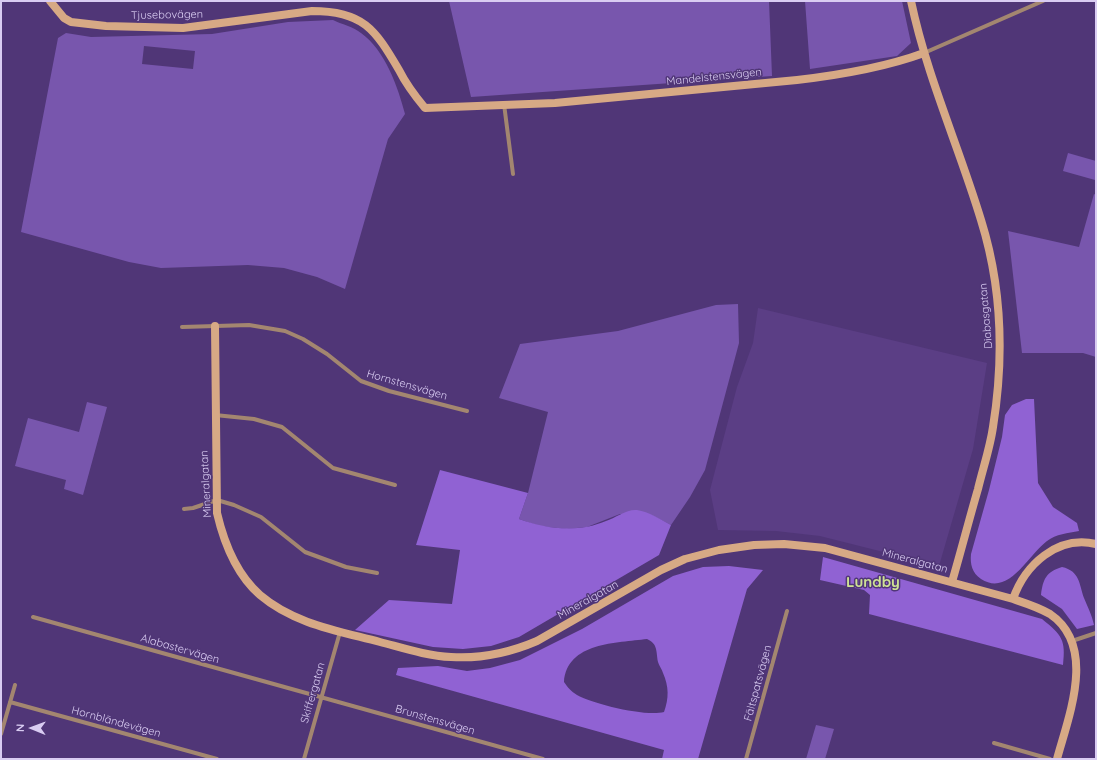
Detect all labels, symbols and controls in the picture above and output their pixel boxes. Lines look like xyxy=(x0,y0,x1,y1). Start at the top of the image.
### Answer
street label: Tjusebovägen xyxy=(131,8,203,22)
street label: Mandelstensvägen xyxy=(666,65,762,89)
street label: Diabasgatan xyxy=(977,283,995,349)
street label: Hornstensvägen xyxy=(365,367,449,403)
street label: Mineralgatan xyxy=(198,450,214,518)
street label: Mineralgatan xyxy=(881,546,949,576)
district label: Lundby xyxy=(846,573,900,591)
street label: Mineralgatan xyxy=(555,578,621,622)
street label: Alabastervägen xyxy=(139,631,221,667)
street label: Fältspatsvägen xyxy=(741,643,775,723)
street label: Skiffergatan xyxy=(298,661,328,725)
street label: Brunstensvägen xyxy=(394,702,476,738)
street label: Hornbländevägen xyxy=(70,704,162,740)
north arrow xyxy=(12,708,52,748)
text: N xyxy=(13,724,27,732)

